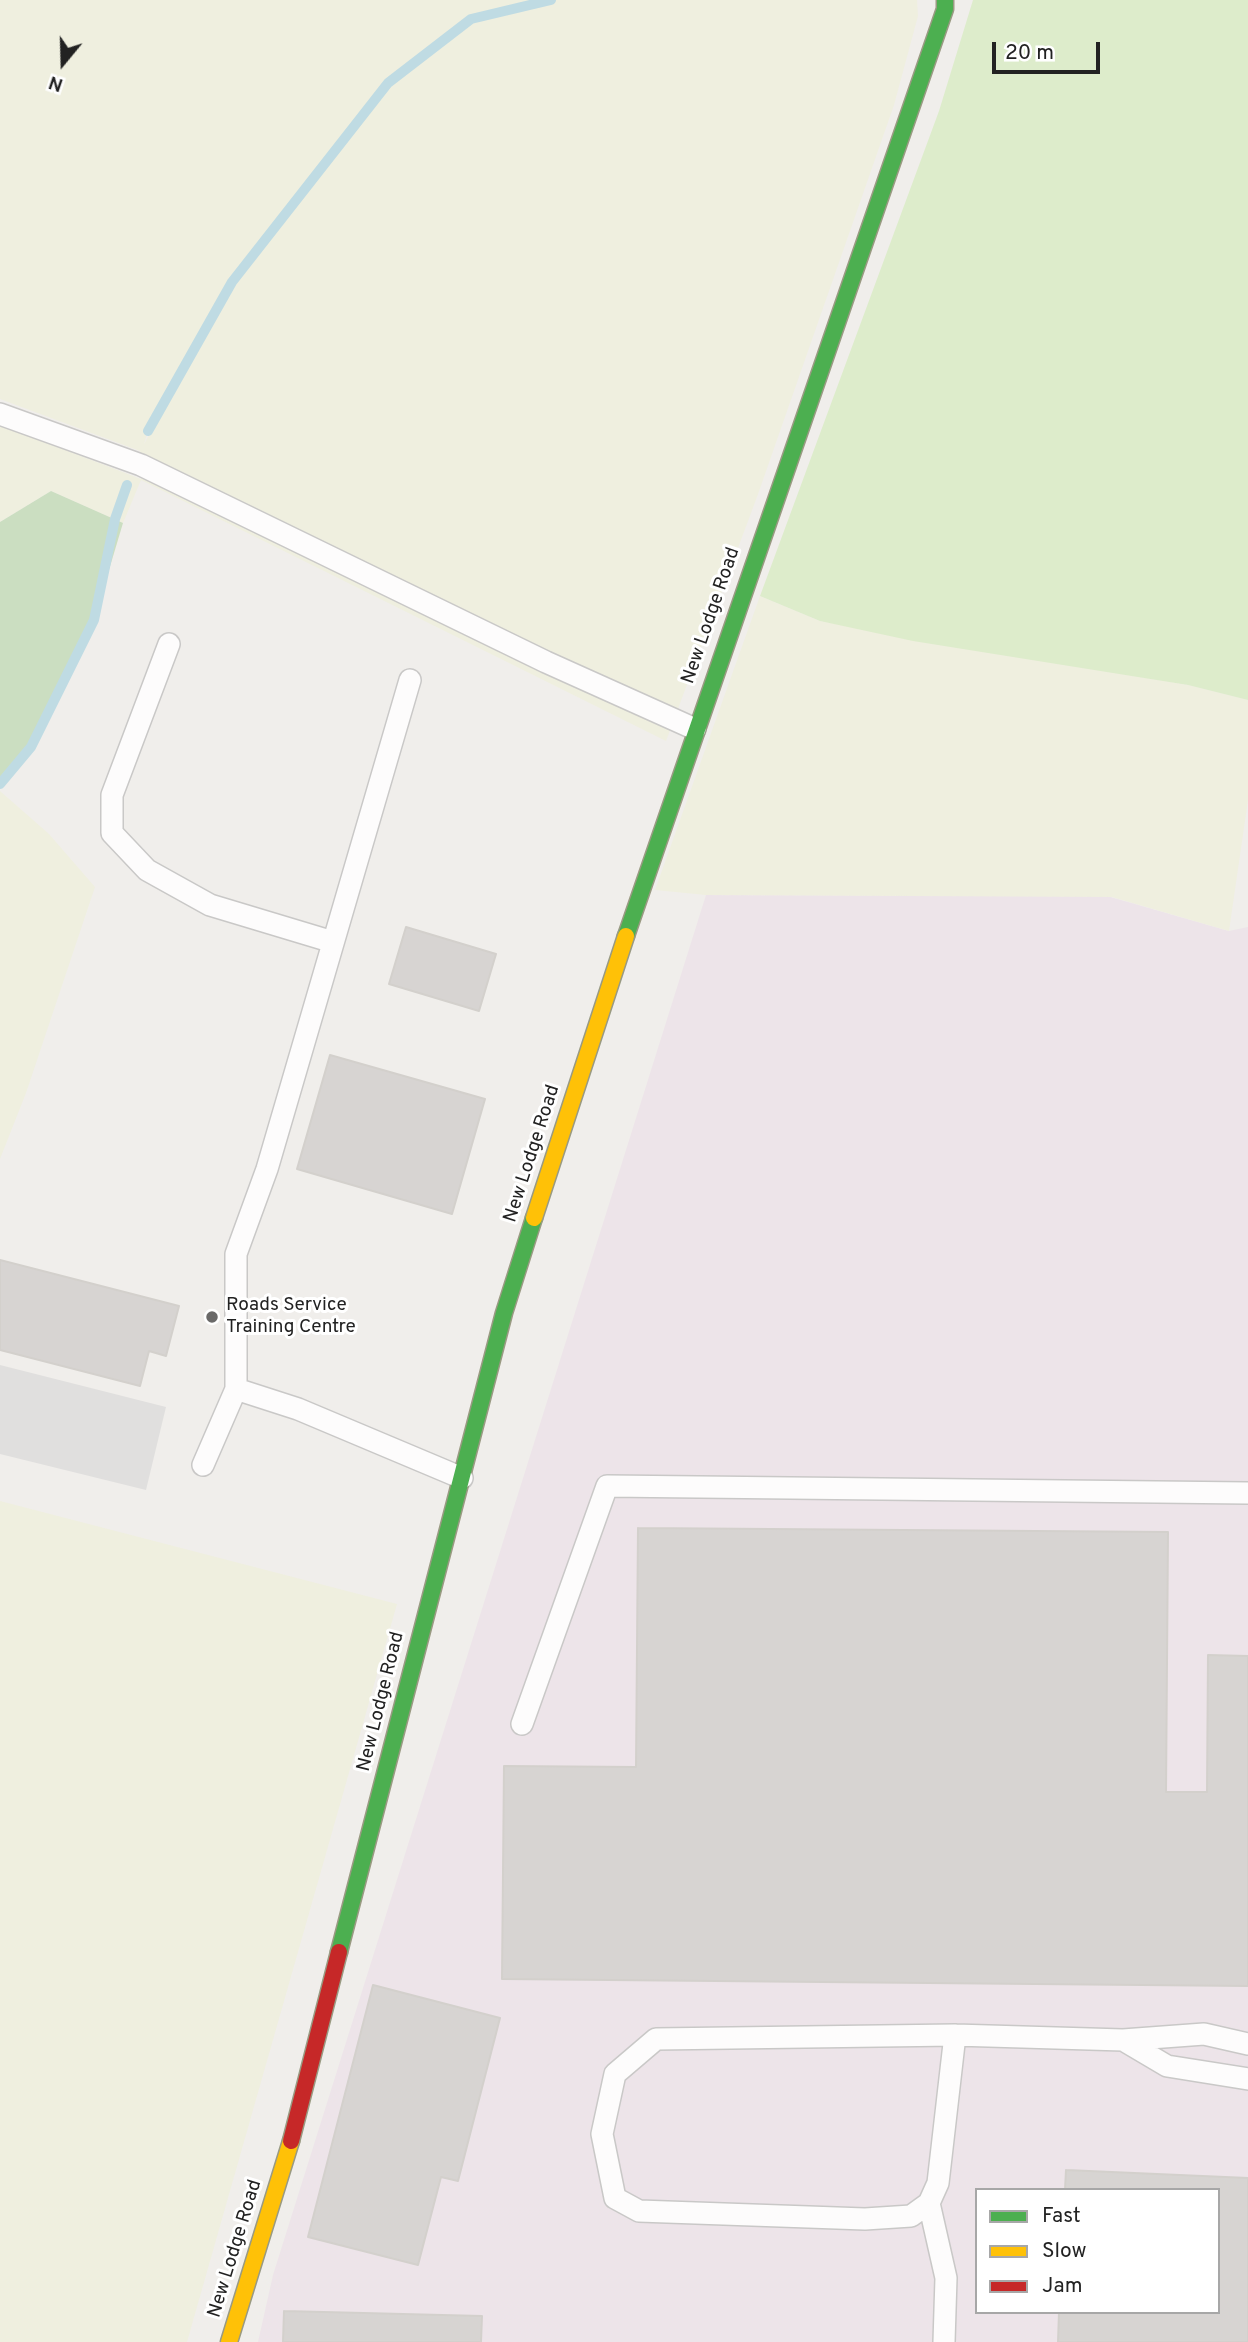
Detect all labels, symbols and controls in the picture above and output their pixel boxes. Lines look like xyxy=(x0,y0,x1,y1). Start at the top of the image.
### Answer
north arrow xyxy=(28,28,98,98)
scale bar xyxy=(996,28,1104,72)
text: 20 m xyxy=(1005,40,1054,67)
text: N xyxy=(46,69,67,96)
street label: New Lodge Road xyxy=(678,545,746,687)
street label: New Lodge Road xyxy=(500,1082,566,1226)
place label: Roads Service Training Centre xyxy=(226,1295,356,1339)
marker: Roads Service Training Centre xyxy=(204,1309,220,1325)
street label: New Lodge Road xyxy=(354,1630,410,1774)
street label: New Lodge Road xyxy=(204,2177,268,2321)
legend xyxy=(975,2188,1220,2314)
text: Fast xyxy=(1042,2203,1081,2230)
text: Slow xyxy=(1042,2238,1087,2265)
text: Jam xyxy=(1042,2273,1083,2300)

